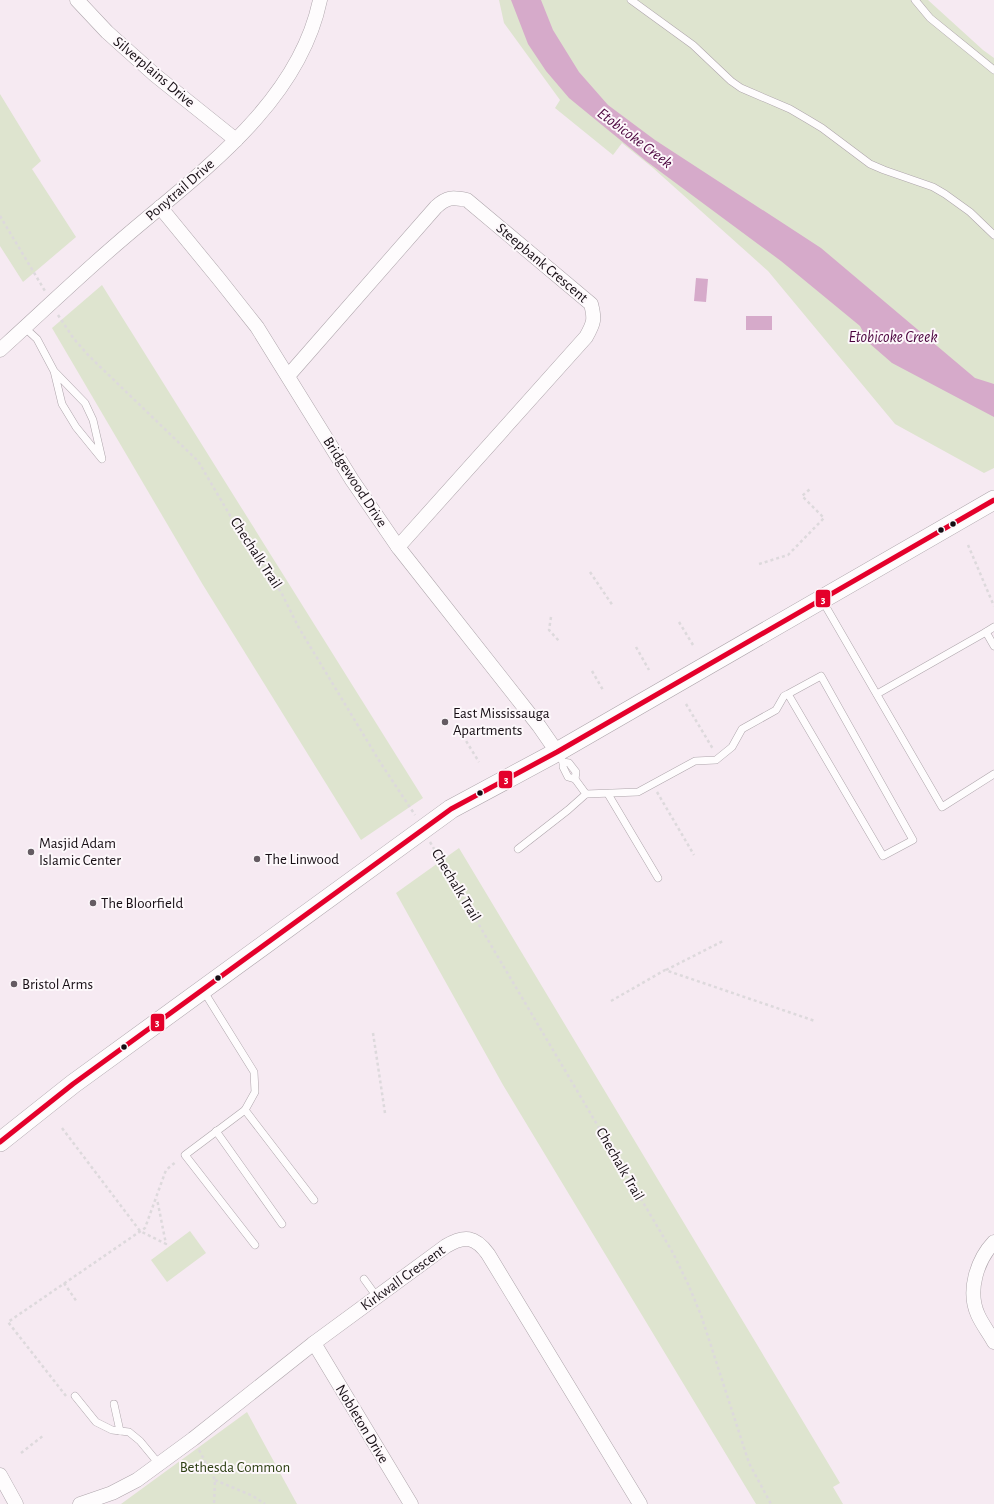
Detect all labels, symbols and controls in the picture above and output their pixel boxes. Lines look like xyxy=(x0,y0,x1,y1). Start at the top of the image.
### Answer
street label: Silverplains Drive xyxy=(110,34,198,110)
water label: Etobicoke Creek xyxy=(595,105,675,171)
street label: Ponytrail Drive xyxy=(143,156,217,224)
street label: Steepbank Crescent xyxy=(493,220,591,306)
water label: Etobicoke Creek xyxy=(848,329,938,345)
street label: Bridgewood Drive xyxy=(320,434,390,530)
street label: Chechalk Trail xyxy=(228,515,284,591)
unlabelled marker xyxy=(948,519,958,529)
unlabelled marker xyxy=(936,525,946,535)
line badge: 3 xyxy=(815,589,831,608)
text: 3 xyxy=(821,594,826,605)
place label: East Mississauga Apartments xyxy=(453,706,550,738)
marker: East Mississauga Apartments xyxy=(440,717,450,727)
line badge: 3 xyxy=(498,770,513,789)
text: 3 xyxy=(504,774,509,785)
unlabelled marker xyxy=(475,788,485,798)
place label: Masjid Adam Islamic Center xyxy=(39,836,121,868)
street label: Chechalk Trail xyxy=(429,846,483,924)
marker: Masjid Adam Islamic Center xyxy=(26,847,36,857)
place label: The Linwood xyxy=(265,852,339,867)
marker: The Linwood xyxy=(252,854,262,864)
place label: The Bloorfield xyxy=(101,896,184,911)
marker: The Bloorfield xyxy=(88,898,98,908)
unlabelled marker xyxy=(213,973,223,983)
place label: Bristol Arms xyxy=(22,977,93,992)
marker: Bristol Arms xyxy=(9,979,19,989)
line badge: 3 xyxy=(150,1013,165,1032)
text: 3 xyxy=(155,1017,160,1028)
unlabelled marker xyxy=(119,1042,129,1052)
street label: Chechalk Trail xyxy=(593,1125,647,1203)
street label: Kirkwall Crescent xyxy=(358,1242,448,1314)
street label: Nobleton Drive xyxy=(333,1382,391,1466)
park label: Bethesda Common xyxy=(180,1460,290,1475)

